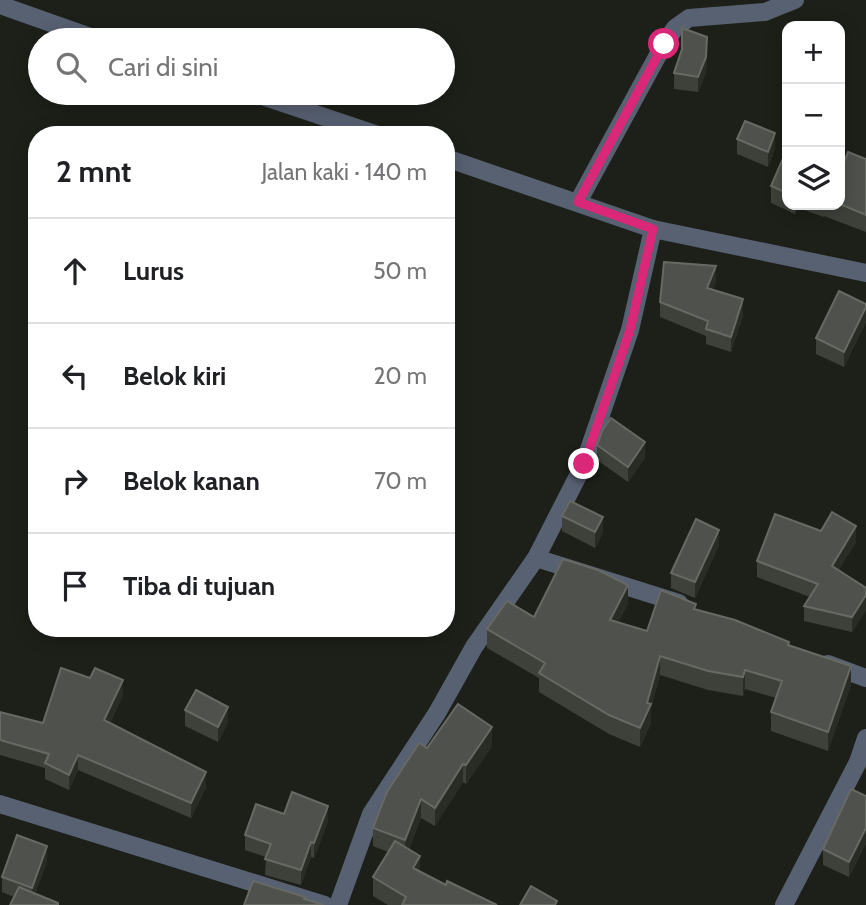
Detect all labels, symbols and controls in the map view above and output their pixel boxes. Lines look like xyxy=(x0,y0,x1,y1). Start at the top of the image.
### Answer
map controls xyxy=(782,21,845,210)
button: + xyxy=(782,21,845,84)
search box xyxy=(28,28,455,105)
route start xyxy=(648,28,679,59)
icon: search xyxy=(52,48,90,86)
text: Cari di sini xyxy=(108,51,218,83)
button: − xyxy=(782,84,845,147)
button: layers xyxy=(782,147,845,210)
text: 2 mnt xyxy=(56,153,131,190)
text: Jalan kaki · 140 m xyxy=(261,158,427,186)
icon: ahead xyxy=(56,252,94,290)
text: Lurus xyxy=(123,255,184,287)
text: 50 m xyxy=(373,257,427,285)
icon: left xyxy=(56,357,94,395)
text: Belok kiri xyxy=(123,360,226,392)
text: 20 m xyxy=(374,362,427,390)
route end xyxy=(568,448,599,479)
icon: right xyxy=(56,462,94,500)
text: Belok kanan xyxy=(123,465,260,497)
text: 70 m xyxy=(374,467,427,495)
icon: arrive xyxy=(56,567,94,605)
text: Tiba di tujuan xyxy=(123,570,275,602)

